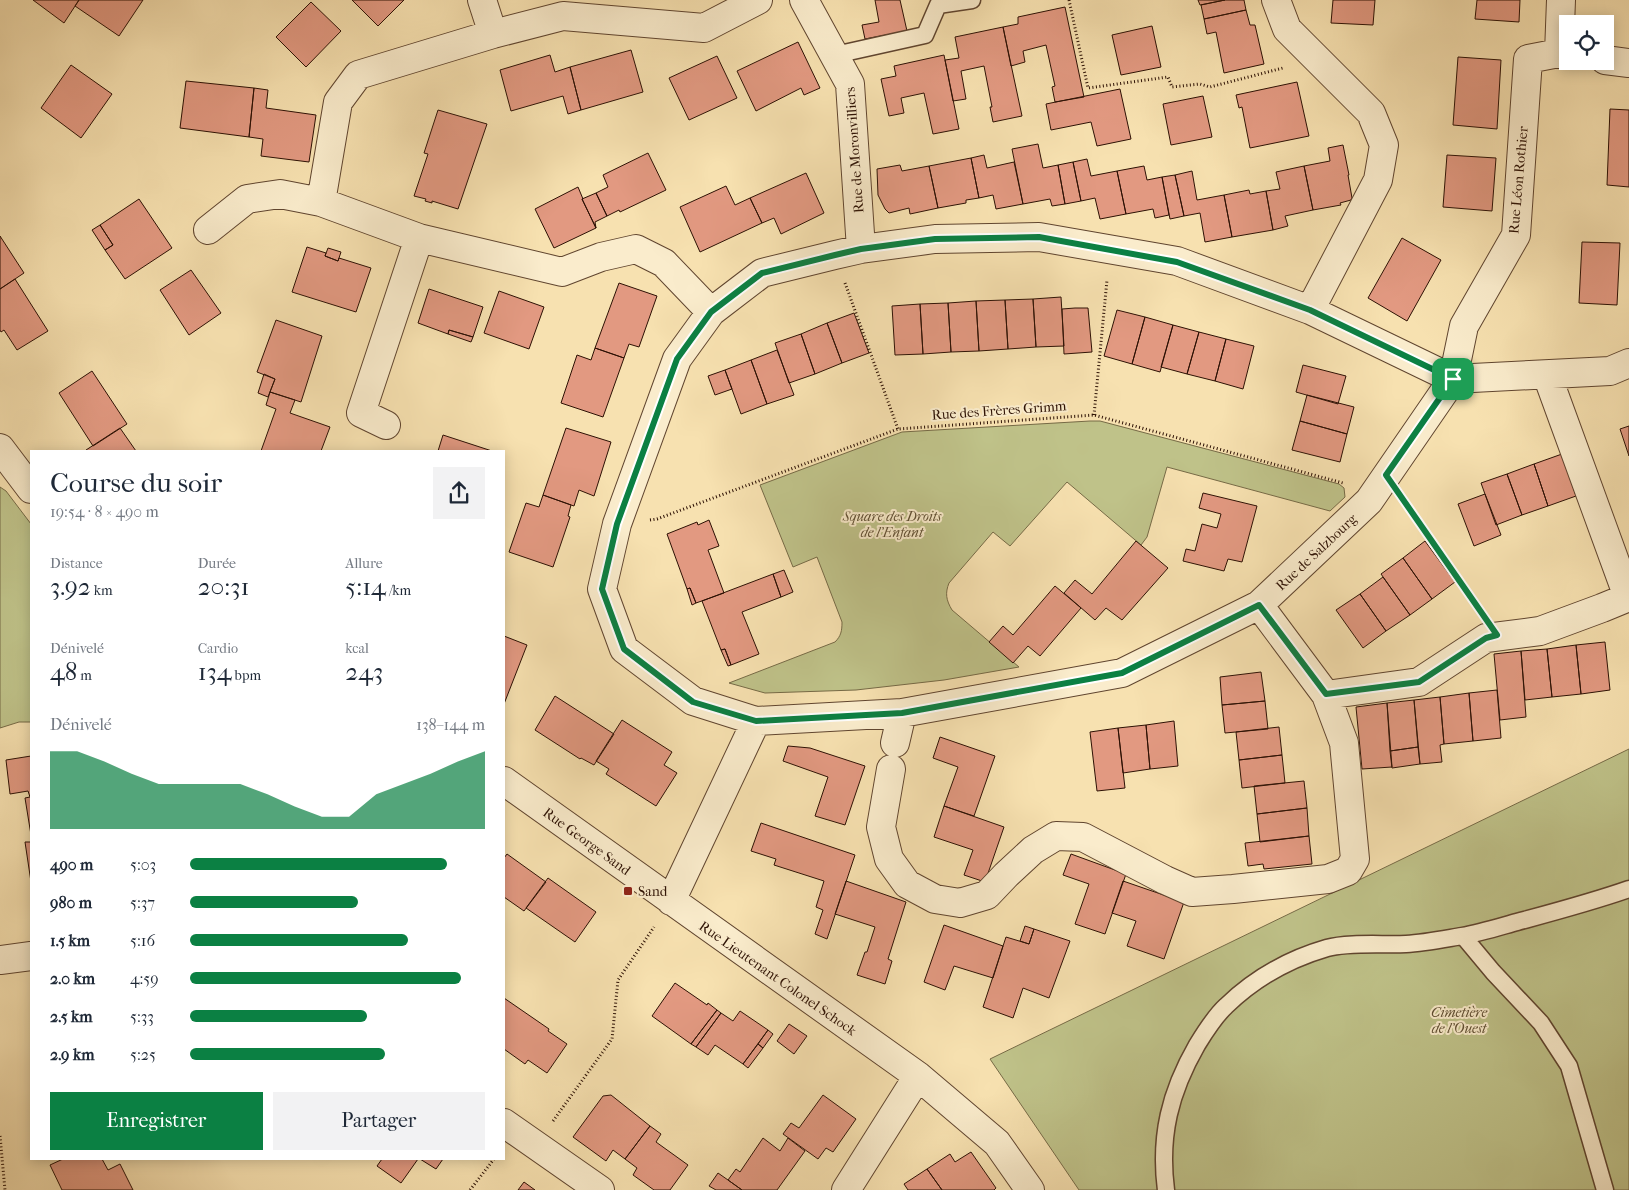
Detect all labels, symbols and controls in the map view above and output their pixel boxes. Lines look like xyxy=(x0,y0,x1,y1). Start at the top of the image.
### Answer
map controls xyxy=(1559,15,1614,70)
button: locate xyxy=(1559,15,1614,70)
street label: Rue de Moronvilliers xyxy=(842,86,867,214)
street label: Rue Léon Rothier xyxy=(1505,125,1532,235)
pin xyxy=(1432,358,1474,400)
icon: arrive xyxy=(1439,365,1467,393)
street label: Rue des Frères Grimm xyxy=(931,397,1067,424)
text: Course du soir xyxy=(50,466,222,499)
button: share xyxy=(433,467,485,519)
text: 19:54 · 8 × 490 m xyxy=(50,502,159,521)
park label: Square des Droits de l'Enfant xyxy=(842,508,942,541)
street label: Rue de Salzbourg xyxy=(1272,510,1361,594)
text: Distance xyxy=(50,555,103,572)
text: Durée xyxy=(198,555,236,572)
text: Allure xyxy=(345,555,383,572)
text: 3.92 xyxy=(50,572,91,601)
text: 20:31 xyxy=(198,572,250,601)
text: 5:14 xyxy=(345,572,386,601)
text: km xyxy=(91,582,113,599)
text: /km xyxy=(386,582,411,599)
text: Dénivelé xyxy=(50,640,104,657)
text: Cardio xyxy=(198,640,238,657)
text: kcal xyxy=(345,640,369,657)
text: 48 xyxy=(50,657,77,686)
text: 134 xyxy=(198,657,232,686)
text: 243 xyxy=(345,657,383,686)
text: m xyxy=(77,667,92,684)
text: bpm xyxy=(232,667,261,684)
text: Dénivelé xyxy=(50,715,112,734)
text: 138–144 m xyxy=(416,715,485,734)
street label: Rue George Sand xyxy=(540,804,634,879)
text: 490 m xyxy=(50,855,93,874)
text: 5:03 xyxy=(130,855,156,874)
place label: Sand xyxy=(638,883,668,900)
marker: Sand xyxy=(622,885,634,897)
text: 980 m xyxy=(50,893,92,912)
text: 5:37 xyxy=(130,893,155,912)
street label: Rue Lieutenant Colonel Schock xyxy=(696,918,860,1040)
text: 1.5 km xyxy=(50,931,90,950)
text: 5:16 xyxy=(130,931,155,950)
text: 2.0 km xyxy=(50,969,95,988)
text: 4:59 xyxy=(130,969,159,988)
park label: Cimetière de l'Ouest xyxy=(1431,1004,1487,1037)
text: 2.5 km xyxy=(50,1007,93,1026)
text: 5:33 xyxy=(130,1007,154,1026)
text: 2.9 km xyxy=(50,1045,94,1064)
text: 5:25 xyxy=(130,1045,156,1064)
button: Enregistrer xyxy=(50,1092,263,1150)
button: Partager xyxy=(273,1092,485,1150)

